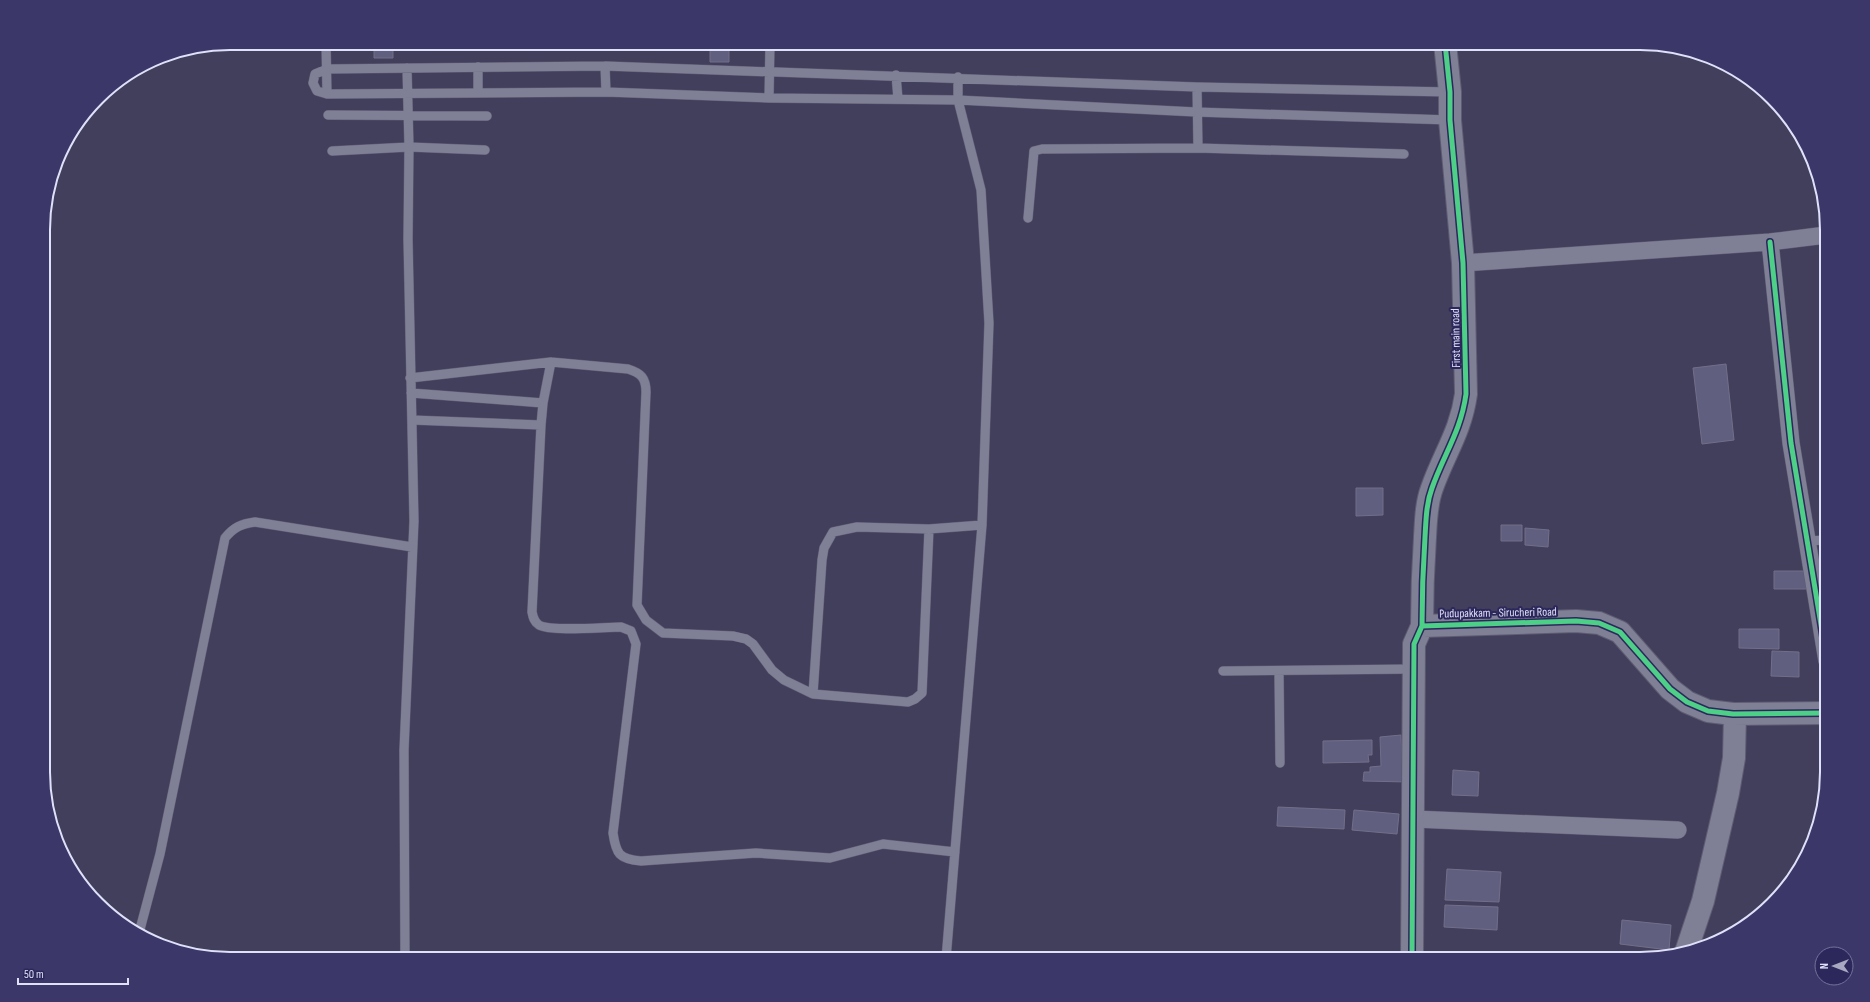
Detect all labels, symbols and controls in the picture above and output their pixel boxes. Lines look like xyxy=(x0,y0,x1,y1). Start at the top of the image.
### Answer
street label: First main road xyxy=(1448,308,1464,368)
street label: Pudupakkam - Sirucheri Road xyxy=(1439,604,1557,622)
north arrow xyxy=(1814,946,1854,986)
scale bar xyxy=(18,960,128,986)
text: N xyxy=(1818,963,1831,969)
text: 50 m xyxy=(24,967,44,982)

